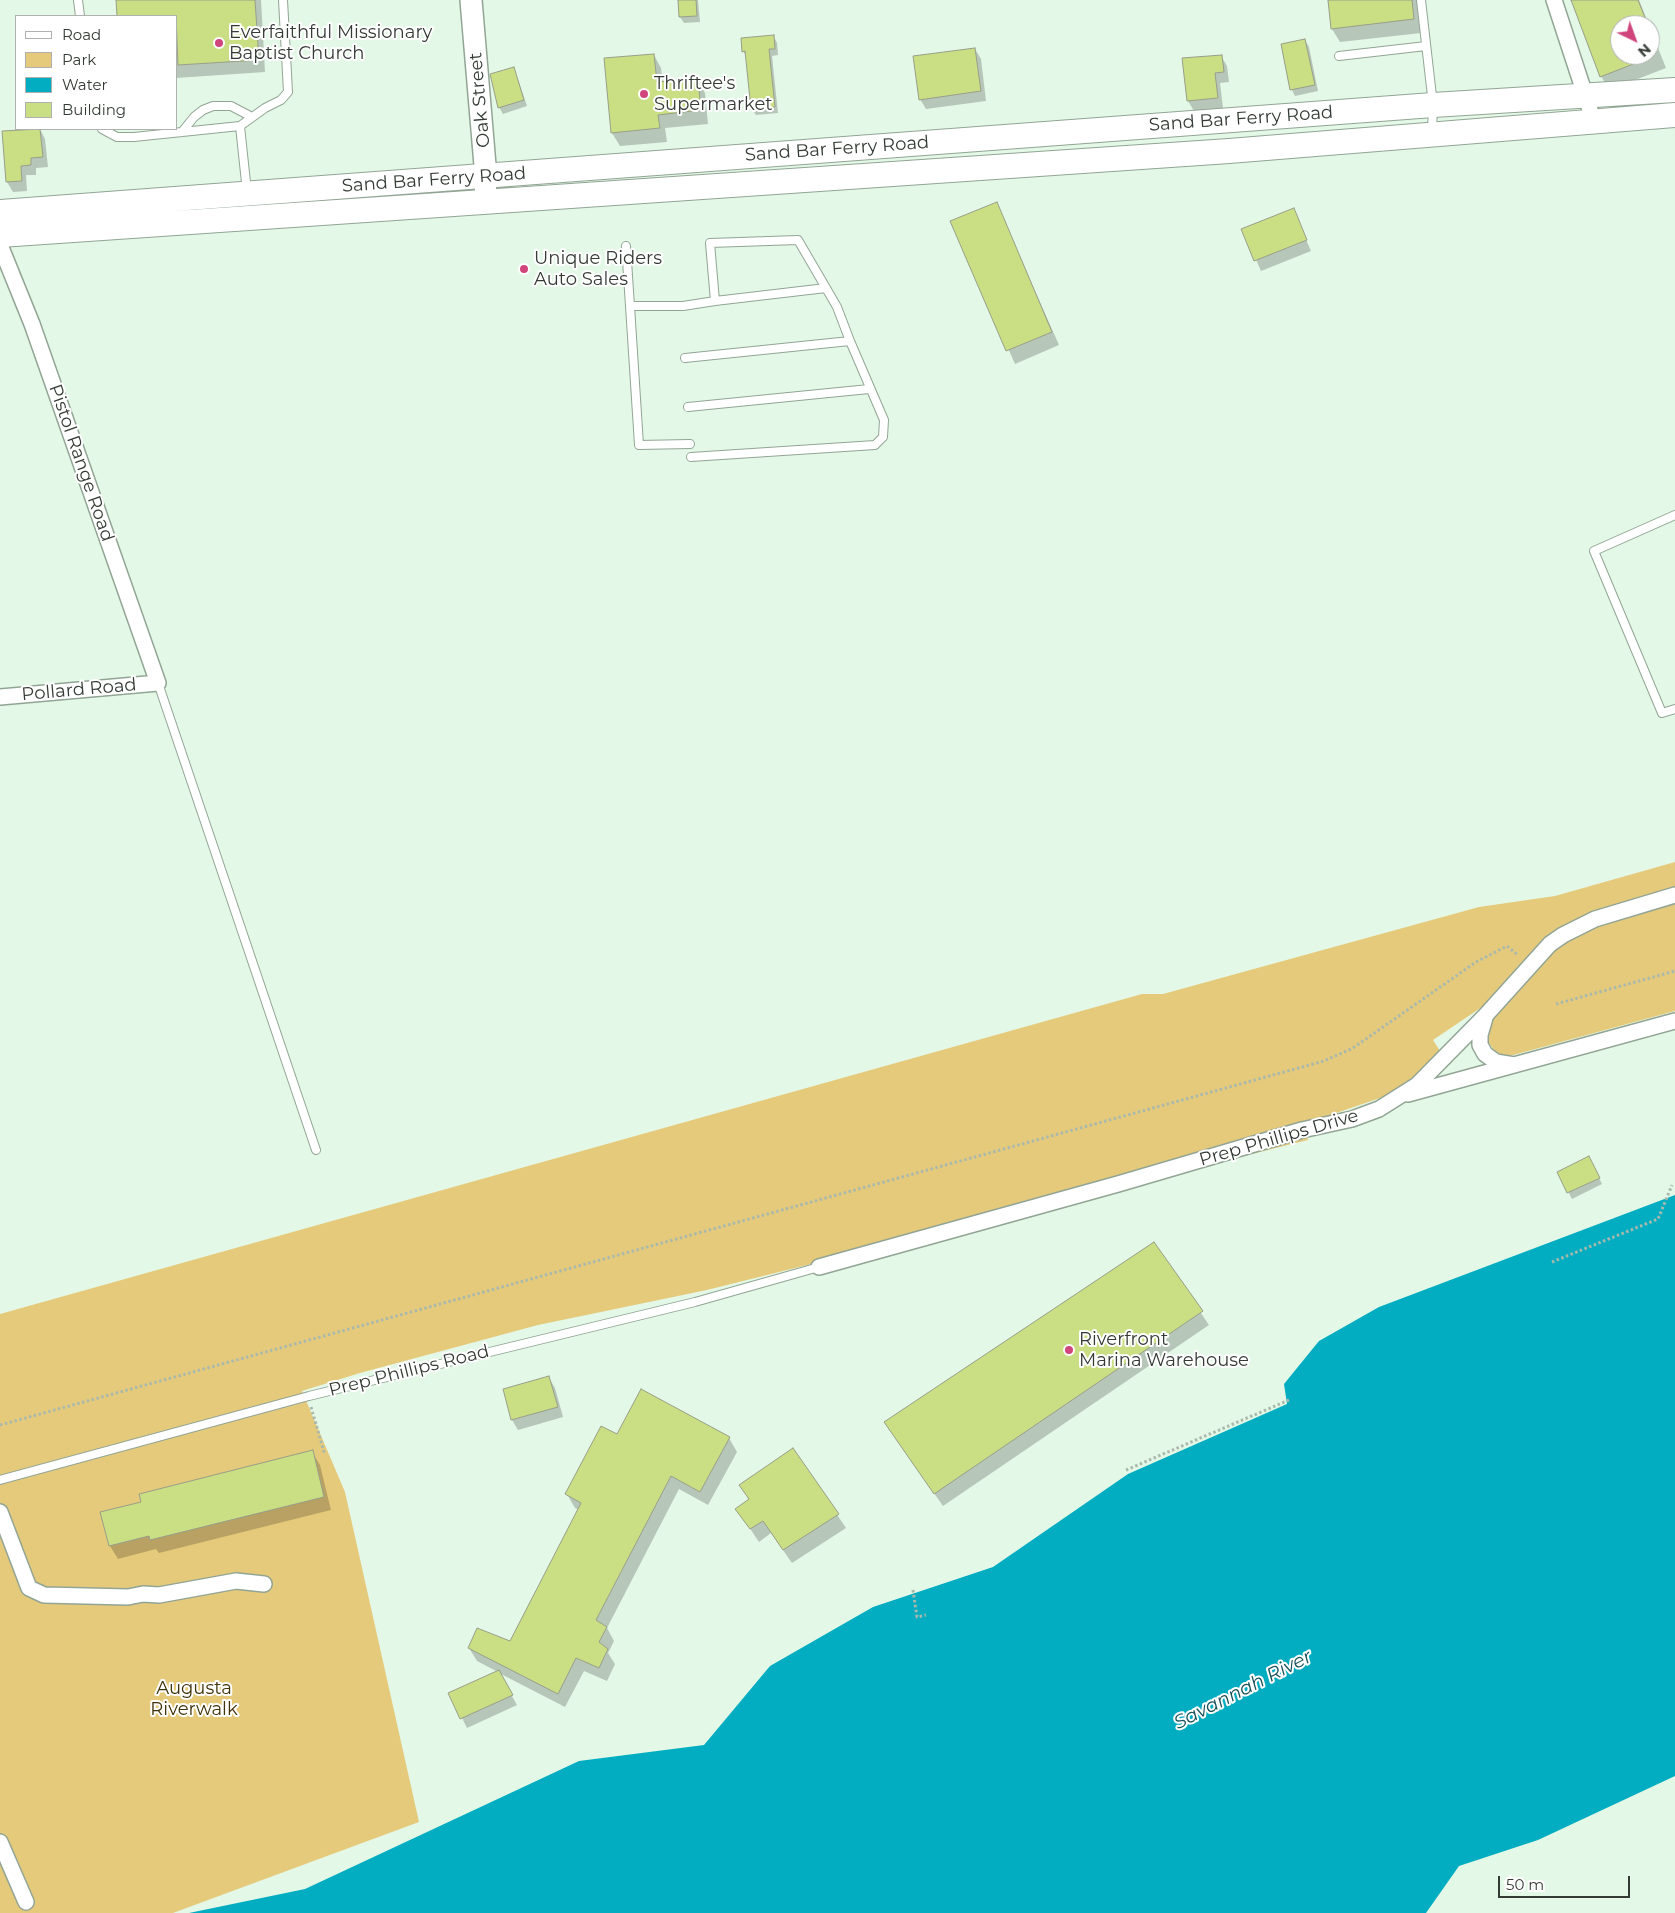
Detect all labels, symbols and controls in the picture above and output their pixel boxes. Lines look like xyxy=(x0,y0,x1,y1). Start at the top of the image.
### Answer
legend xyxy=(15,15,178,130)
north arrow xyxy=(1610,15,1660,65)
place label: Everfaithful Missionary Baptist Church xyxy=(229,22,432,64)
text: Road xyxy=(62,25,101,44)
marker: Everfaithful Missionary Baptist Church xyxy=(213,37,225,49)
text: N xyxy=(1634,40,1655,61)
text: Park xyxy=(62,50,96,69)
street label: Oak Street xyxy=(465,51,495,149)
place label: Thriftee's Supermarket xyxy=(654,73,773,116)
text: Water xyxy=(62,75,108,94)
marker: Thriftee's Supermarket xyxy=(638,88,650,100)
text: Building xyxy=(62,100,126,119)
street label: Sand Bar Ferry Road xyxy=(1148,102,1334,136)
street label: Sand Bar Ferry Road xyxy=(744,132,930,166)
street label: Sand Bar Ferry Road xyxy=(341,163,527,197)
place label: Unique Riders Auto Sales xyxy=(534,248,662,290)
marker: Unique Riders Auto Sales xyxy=(518,263,530,275)
street label: Pistol Range Road xyxy=(44,381,118,545)
street label: Pollard Road xyxy=(21,674,137,706)
street label: Prep Phillips Drive xyxy=(1197,1105,1361,1171)
place label: Riverfront Marina Warehouse xyxy=(1079,1329,1249,1372)
street label: Prep Phillips Road xyxy=(327,1341,491,1401)
marker: Riverfront Marina Warehouse xyxy=(1063,1344,1075,1356)
water label: Savannah River xyxy=(1170,1645,1316,1735)
park label: Augusta Riverwalk xyxy=(150,1678,238,1720)
scale bar xyxy=(1500,1866,1632,1898)
text: 50 m xyxy=(1506,1875,1544,1894)

